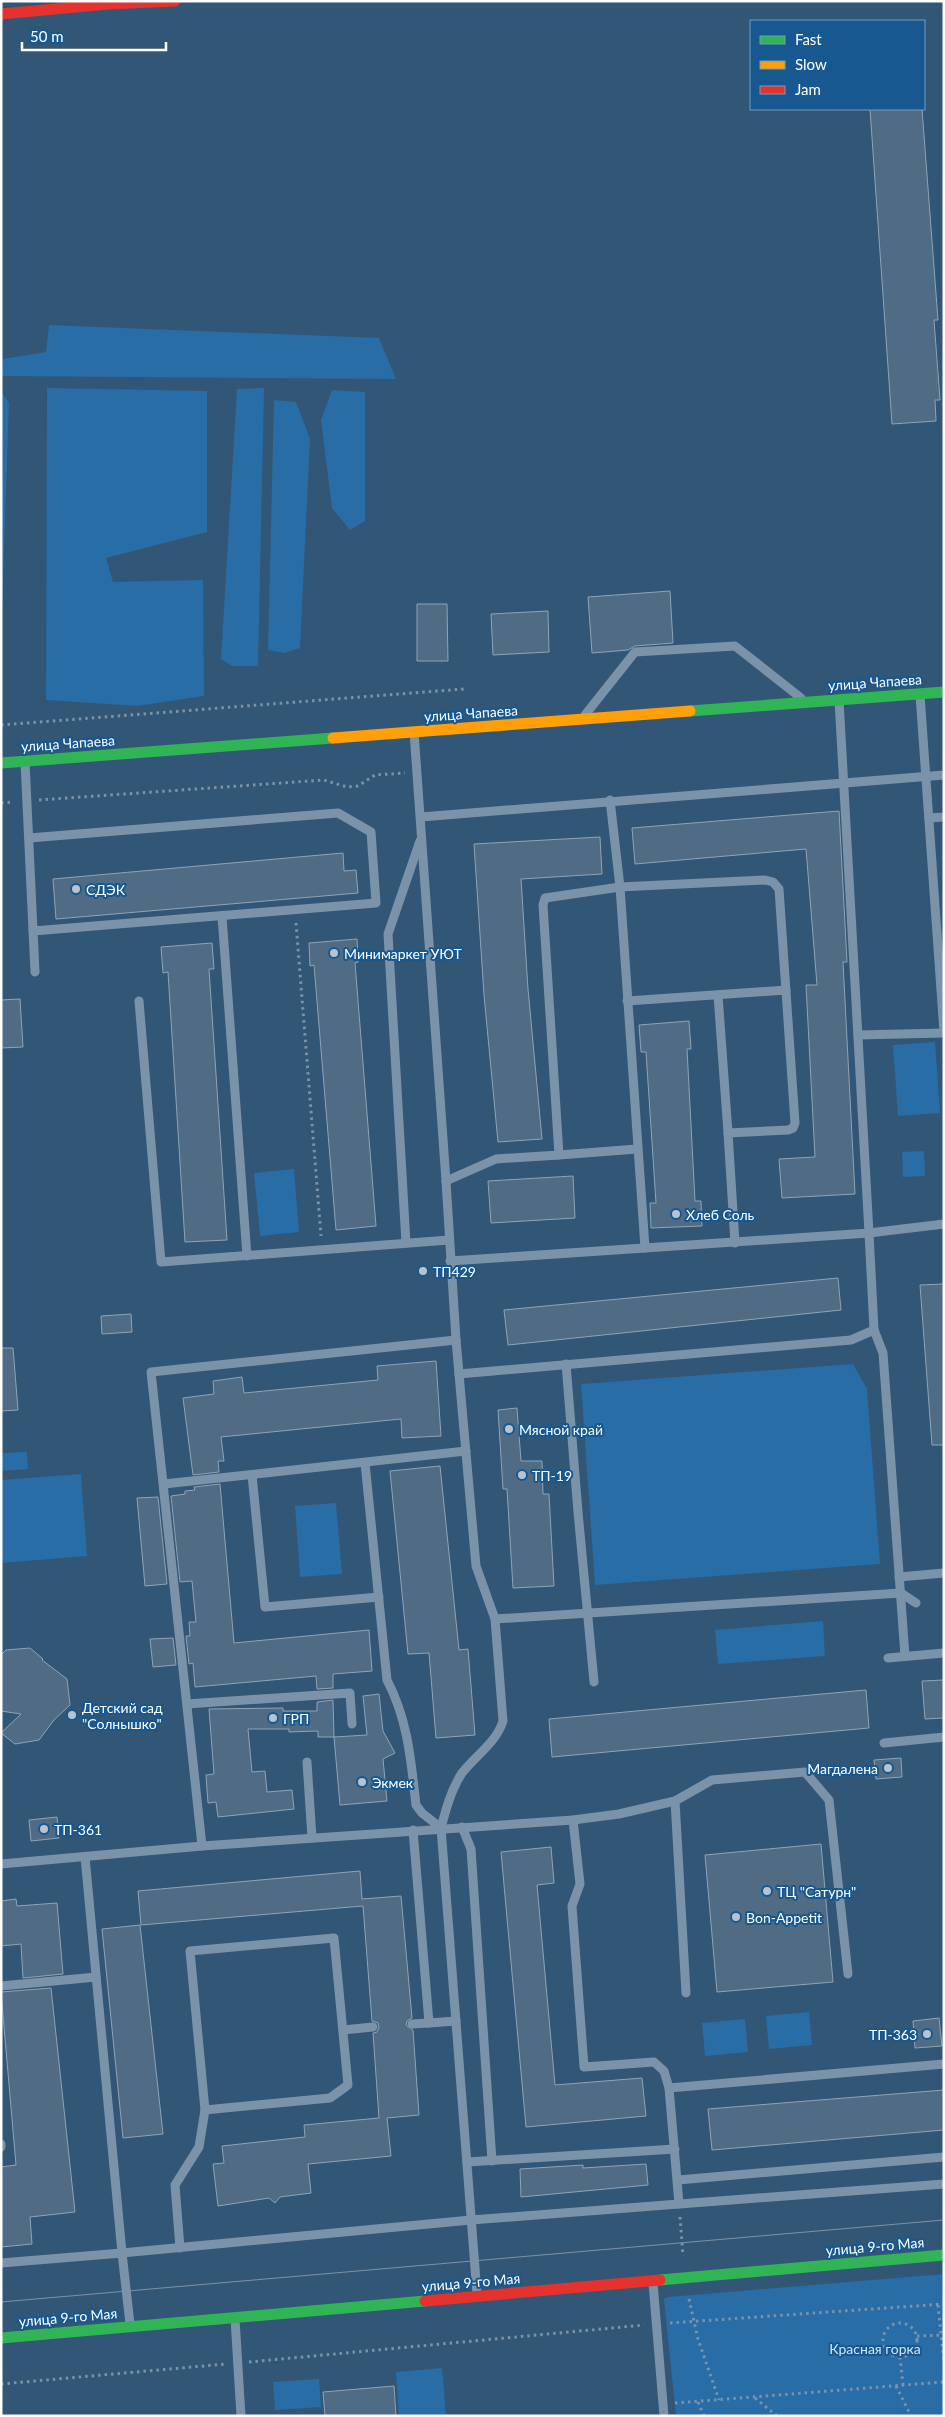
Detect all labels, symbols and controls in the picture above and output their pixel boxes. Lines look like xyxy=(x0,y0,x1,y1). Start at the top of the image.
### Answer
scale bar xyxy=(22,20,166,52)
legend xyxy=(750,20,925,110)
text: 50 m xyxy=(30,27,64,45)
text: Fast xyxy=(795,30,822,48)
text: Slow xyxy=(795,55,827,73)
text: Jam xyxy=(795,80,821,98)
street label: улица Чапаева xyxy=(828,670,923,694)
street label: улица Чапаева xyxy=(424,701,519,725)
street label: улица Чапаева xyxy=(21,731,116,755)
place label: СДЭК xyxy=(86,881,126,898)
marker: СДЭК xyxy=(70,883,82,895)
place label: Минимаркет УЮТ xyxy=(344,945,462,962)
marker: Минимаркет УЮТ xyxy=(328,947,340,959)
place label: Хлеб Соль xyxy=(686,1206,755,1223)
marker: Хлеб Соль xyxy=(670,1208,682,1220)
place label: ТП429 xyxy=(433,1263,476,1280)
marker: ТП429 xyxy=(417,1265,429,1277)
place label: Мясной край xyxy=(519,1421,603,1438)
marker: Мясной край xyxy=(503,1423,515,1435)
place label: ТП-19 xyxy=(532,1467,572,1484)
marker: ТП-19 xyxy=(516,1469,528,1481)
place label: Детский сад "Солнышко" xyxy=(82,1699,163,1732)
marker: Детский сад "Солнышко" xyxy=(66,1709,78,1721)
place label: ГРП xyxy=(283,1710,309,1727)
marker: ГРП xyxy=(267,1712,279,1724)
place label: Магдалена xyxy=(807,1760,878,1777)
marker: Магдалена xyxy=(882,1762,894,1774)
place label: Экмек xyxy=(372,1774,414,1791)
marker: Экмек xyxy=(356,1776,368,1788)
place label: ТП-361 xyxy=(54,1821,102,1838)
marker: ТП-361 xyxy=(38,1823,50,1835)
place label: ТЦ "Сатурн" xyxy=(777,1883,856,1900)
marker: ТЦ "Сатурн" xyxy=(761,1885,773,1897)
place label: Bon-Appetit xyxy=(746,1909,822,1926)
marker: Bon-Appetit xyxy=(730,1911,742,1923)
place label: ТП-363 xyxy=(869,2026,917,2043)
marker: ТП-363 xyxy=(921,2028,933,2040)
street label: улица 9-го Мая xyxy=(825,2233,925,2259)
street label: улица 9-го Мая xyxy=(421,2269,521,2295)
street label: улица 9-го Мая xyxy=(18,2304,118,2330)
park label: Красная горка xyxy=(829,2340,921,2357)

